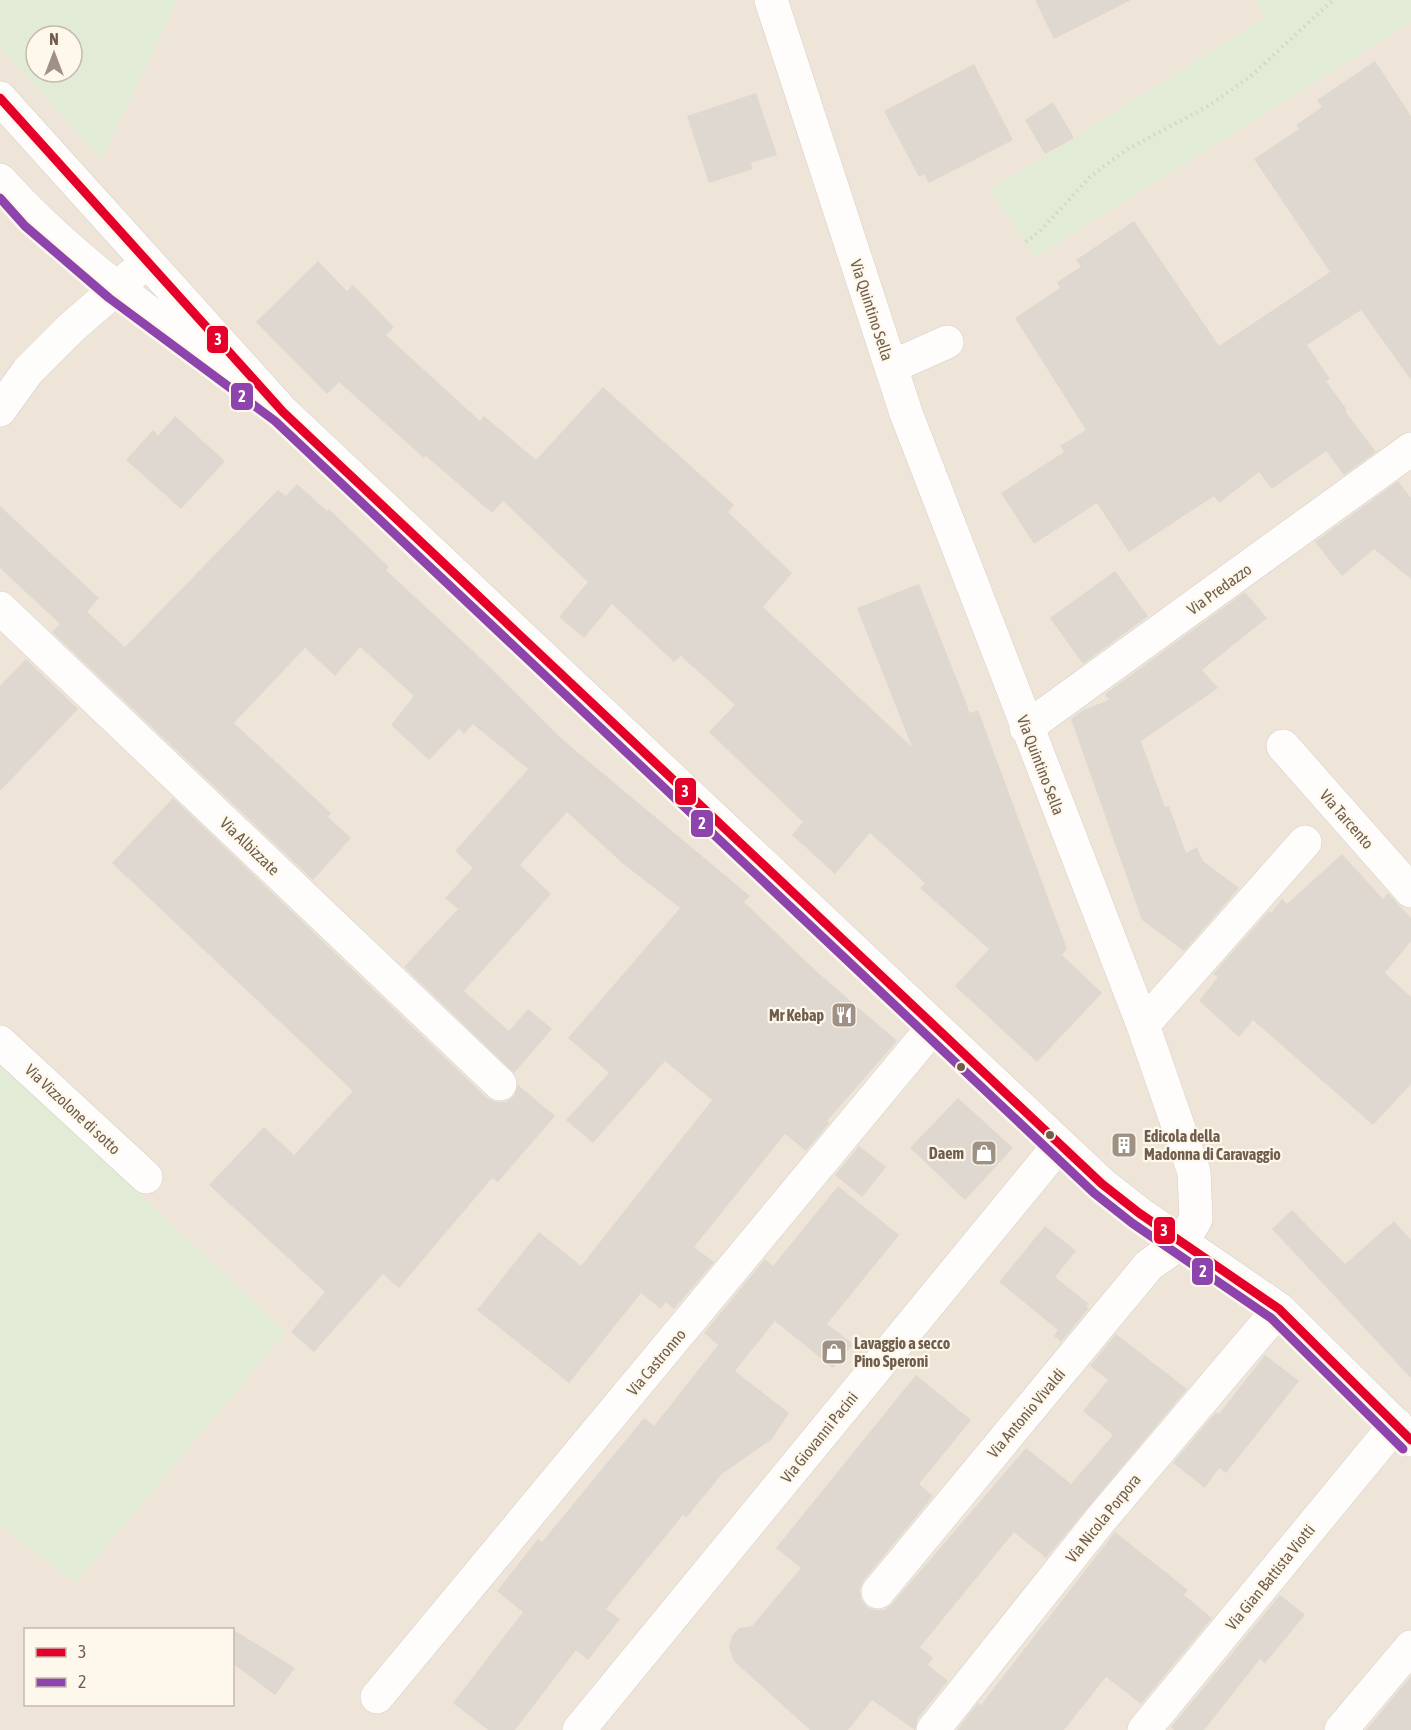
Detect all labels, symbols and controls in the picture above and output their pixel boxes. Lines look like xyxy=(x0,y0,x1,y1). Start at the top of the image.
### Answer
north arrow xyxy=(24,24,84,84)
text: N xyxy=(49,30,59,48)
street label: Via Quintino Sella xyxy=(847,257,897,363)
line badge: 3 xyxy=(206,325,229,354)
text: 3 xyxy=(214,330,222,348)
line badge: 2 xyxy=(230,382,254,411)
text: 2 xyxy=(238,387,246,405)
street label: Via Predazzo xyxy=(1183,560,1255,618)
street label: Via Quintino Sella xyxy=(1014,713,1068,817)
line badge: 3 xyxy=(674,777,697,806)
text: 3 xyxy=(681,782,689,800)
street label: Via Tarcento xyxy=(1317,786,1377,852)
line badge: 2 xyxy=(690,809,714,838)
street label: Via Albizzate xyxy=(217,813,283,879)
text: 2 xyxy=(698,814,706,832)
restaurant icon: Mr Kebap xyxy=(829,1000,859,1030)
place label: Mr Kebap xyxy=(769,1006,824,1024)
street label: Via Vizzolone di sotto xyxy=(22,1060,124,1158)
unlabelled marker xyxy=(955,1061,967,1073)
place label: Edicola della Madonna di Caravaggio xyxy=(1144,1127,1281,1163)
unlabelled marker xyxy=(1044,1129,1056,1141)
building icon: Edicola della Madonna di Caravaggio xyxy=(1109,1130,1139,1160)
shop icon: Daem xyxy=(969,1138,999,1168)
place label: Daem xyxy=(929,1144,964,1162)
line badge: 3 xyxy=(1153,1216,1176,1245)
text: 3 xyxy=(1160,1221,1168,1239)
line badge: 2 xyxy=(1191,1257,1214,1286)
text: 2 xyxy=(1199,1262,1207,1280)
street label: Via Castronno xyxy=(623,1325,689,1399)
place label: Lavaggio a secco Pino Speroni xyxy=(854,1334,951,1370)
shop icon: Lavaggio a secco Pino Speroni xyxy=(819,1337,849,1367)
street label: Via Antonio Vivaldi xyxy=(984,1365,1068,1461)
street label: Via Giovanni Pacini xyxy=(777,1388,861,1486)
street label: Via Nicola Porpora xyxy=(1062,1470,1145,1566)
street label: Via Gian Battista Viotti xyxy=(1222,1521,1318,1633)
legend xyxy=(24,1628,234,1706)
text: 3 xyxy=(78,1641,86,1662)
text: 2 xyxy=(78,1671,86,1692)

